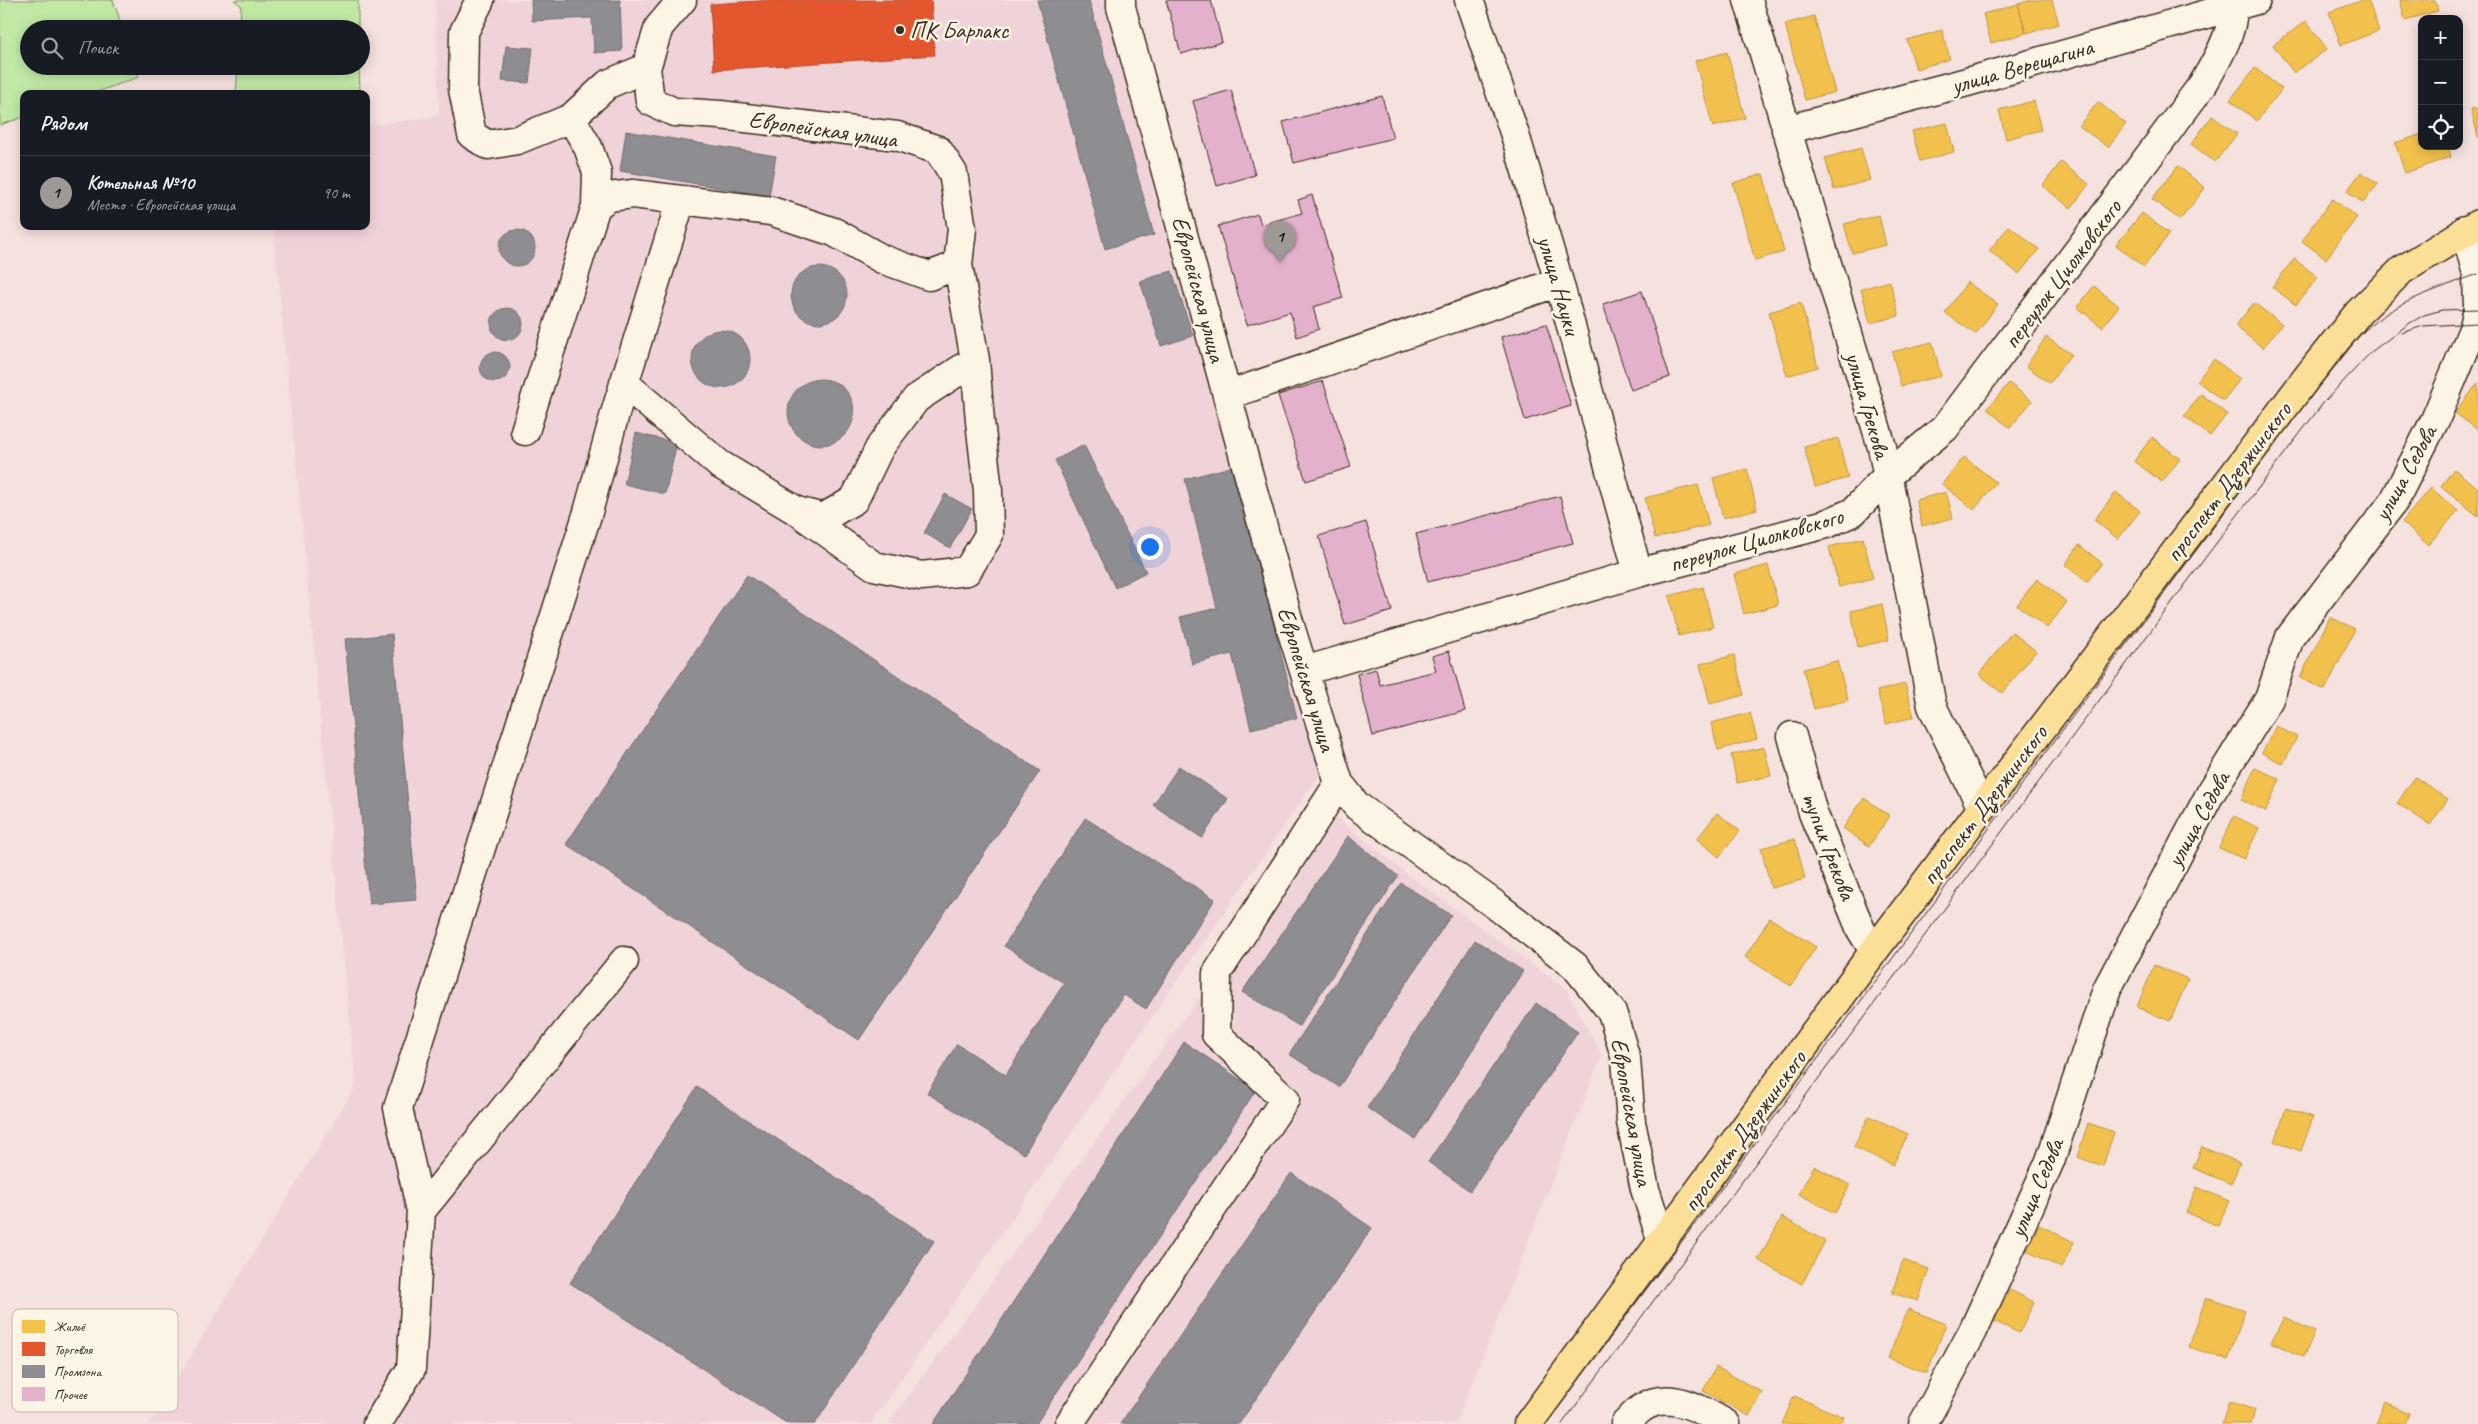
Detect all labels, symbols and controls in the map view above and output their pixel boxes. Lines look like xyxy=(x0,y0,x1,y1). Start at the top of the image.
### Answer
place label: ПК Барлакс xyxy=(910,15,1010,45)
map controls xyxy=(2418,15,2463,150)
button: + xyxy=(2418,15,2463,60)
search box xyxy=(20,20,370,75)
marker: ПК Барлакс xyxy=(894,24,906,36)
street label: улица Верещагина xyxy=(1946,31,2098,101)
icon: search xyxy=(38,34,66,62)
text: Поиск xyxy=(78,36,118,60)
button: − xyxy=(2418,60,2463,105)
street label: Европейская улица xyxy=(747,104,900,154)
button: locate xyxy=(2418,105,2463,150)
text: Рядом xyxy=(40,110,87,136)
text: Котельная №10 xyxy=(87,171,194,195)
text: 1 xyxy=(52,183,60,203)
text: 90 m xyxy=(323,183,350,203)
street label: переулок Циолковского xyxy=(1996,192,2129,355)
text: Место · Европейская улица xyxy=(87,195,235,215)
street label: Европейская улица xyxy=(1165,213,1233,366)
pin: 1 xyxy=(1264,221,1296,262)
street label: улица Науки xyxy=(1530,230,1588,340)
street label: улица Грекова xyxy=(1838,347,1898,464)
street label: проспект Дзержинского xyxy=(2158,395,2300,568)
street label: улица Седова xyxy=(2366,418,2445,528)
street label: переулок Циолковского xyxy=(1666,500,1848,579)
your location xyxy=(1137,534,1163,560)
street label: Европейская улица xyxy=(1271,603,1344,756)
street label: проспект Дзержинского xyxy=(1914,718,2056,891)
street label: улица Седова xyxy=(2159,764,2238,874)
street label: тупик Грекова xyxy=(1795,788,1864,905)
street label: Европейская улица xyxy=(1604,1036,1660,1190)
street label: проспект Дзержинского xyxy=(1675,1043,1814,1218)
street label: улица Седова xyxy=(2001,1132,2071,1244)
legend xyxy=(12,1309,178,1412)
text: Жильё xyxy=(54,1318,87,1335)
text: Торговля xyxy=(54,1341,93,1358)
text: Промзона xyxy=(54,1363,102,1380)
text: Прочее xyxy=(54,1386,88,1403)

